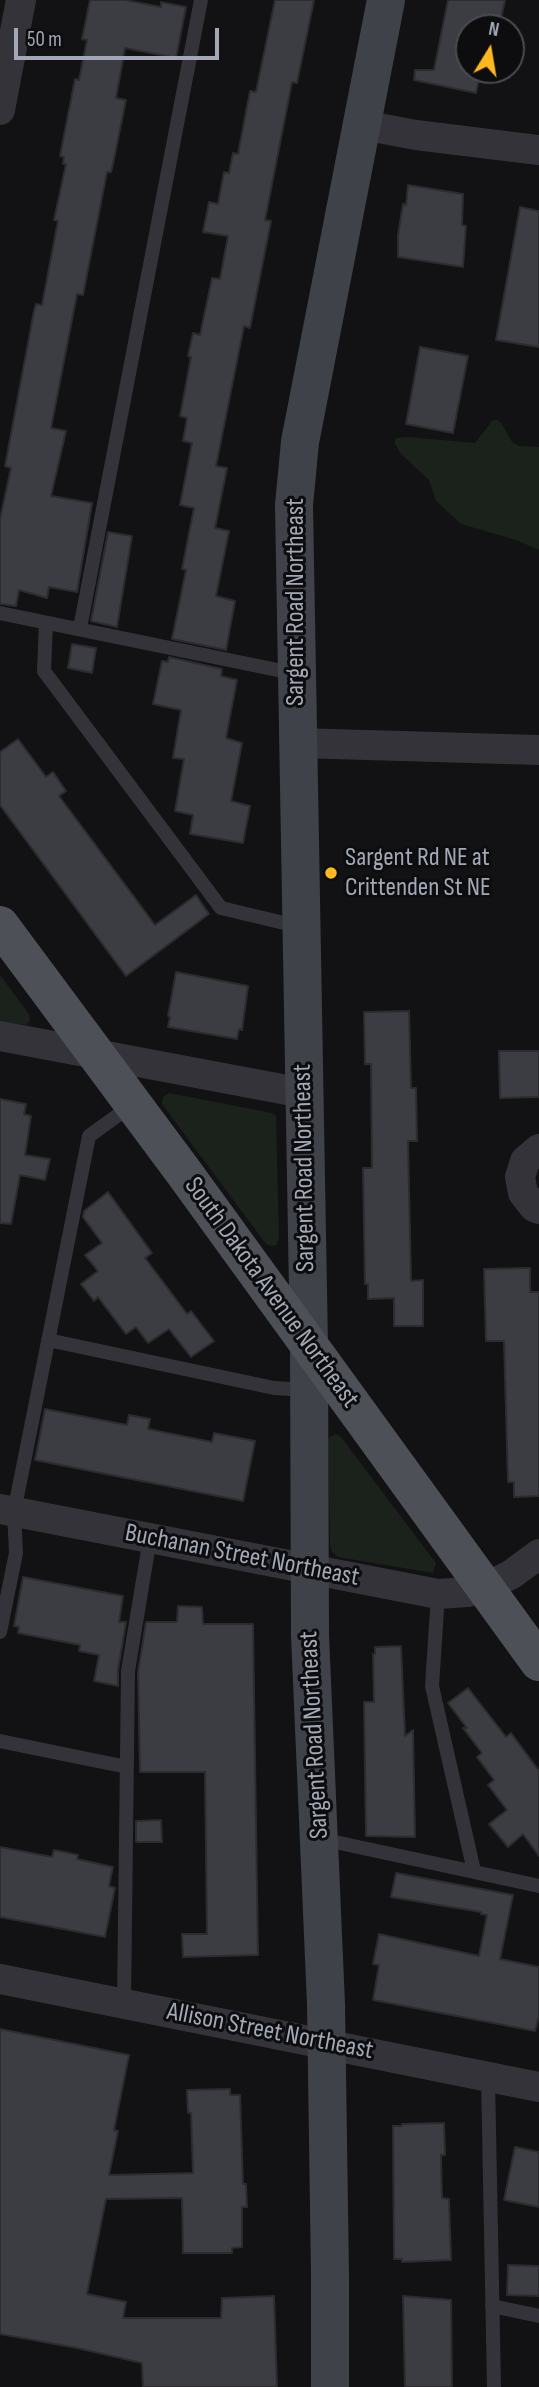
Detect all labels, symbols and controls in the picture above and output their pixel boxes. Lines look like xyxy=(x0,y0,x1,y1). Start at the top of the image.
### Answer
scale bar xyxy=(18,14,222,58)
north arrow xyxy=(455,14,525,84)
text: N xyxy=(487,18,501,42)
text: 50 m xyxy=(27,27,62,52)
street label: Sargent Road Northeast xyxy=(280,498,312,706)
place label: Sargent Rd NE at Crittenden St NE xyxy=(345,842,491,903)
marker: Sargent Rd NE at Crittenden St NE xyxy=(323,865,339,881)
street label: Sargent Road Northeast xyxy=(288,1064,322,1272)
street label: South Dakota Avenue Northeast xyxy=(177,1172,365,1414)
street label: Buchanan Street Northeast xyxy=(122,1518,362,1594)
street label: Sargent Road Northeast xyxy=(294,1630,336,1840)
street label: Allison Street Northeast xyxy=(164,1997,376,2067)

